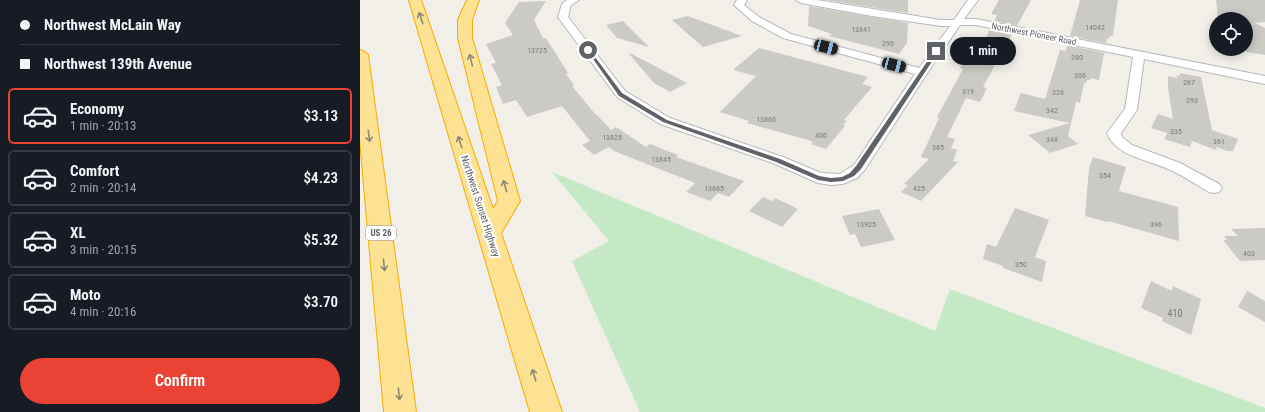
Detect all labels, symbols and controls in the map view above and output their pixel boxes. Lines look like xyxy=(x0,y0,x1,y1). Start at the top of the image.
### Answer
one-way arrow xyxy=(417,12,424,25)
map controls xyxy=(1209,12,1253,56)
button: locate xyxy=(1209,12,1253,56)
text: Northwest McLain Way xyxy=(44,16,181,34)
street label: Northwest Pioneer Road xyxy=(991,21,1077,47)
house number: 14042 xyxy=(1085,23,1105,32)
house number: 13841 xyxy=(851,25,871,34)
callout: 1 min xyxy=(950,37,1016,65)
car xyxy=(813,38,839,56)
house number: 290 xyxy=(882,39,894,48)
route start xyxy=(579,41,597,59)
route end xyxy=(927,42,945,60)
text: 1 min xyxy=(969,43,997,58)
house number: 13725 xyxy=(527,46,547,55)
house number: 280 xyxy=(1071,53,1083,62)
one-way arrow xyxy=(466,54,474,67)
text: Northwest 139th Avenue xyxy=(44,55,192,73)
car xyxy=(881,56,907,74)
house number: 306 xyxy=(1074,71,1086,80)
house number: 267 xyxy=(1183,78,1195,87)
house number: 319 xyxy=(962,87,974,96)
house number: 328 xyxy=(1052,88,1064,97)
house number: 293 xyxy=(1186,96,1198,105)
icon: car xyxy=(22,98,58,134)
text: Economy xyxy=(70,100,124,118)
house number: 342 xyxy=(1046,106,1058,115)
text: $3.13 xyxy=(304,107,338,125)
house number: 13860 xyxy=(756,115,776,124)
text: 1 min · 20:13 xyxy=(70,118,136,133)
house number: 335 xyxy=(1170,127,1182,136)
one-way arrow xyxy=(365,129,373,142)
house number: 400 xyxy=(815,131,827,140)
house number: 13825 xyxy=(602,133,622,142)
house number: 348 xyxy=(1046,135,1058,144)
one-way arrow xyxy=(456,136,464,148)
house number: 361 xyxy=(1213,137,1225,146)
house number: 385 xyxy=(932,143,944,152)
street label: Northwest Sunset Highway xyxy=(459,154,502,258)
house number: 13845 xyxy=(651,155,671,164)
icon: car xyxy=(22,160,58,196)
text: Comfort xyxy=(70,162,119,180)
text: $4.23 xyxy=(304,169,338,187)
house number: 354 xyxy=(1099,171,1111,180)
text: 2 min · 20:14 xyxy=(70,180,136,195)
one-way arrow xyxy=(501,180,508,193)
house number: 13865 xyxy=(704,184,724,193)
house number: 425 xyxy=(913,184,925,193)
house number: 13925 xyxy=(856,220,876,229)
house number: 396 xyxy=(1150,220,1162,229)
icon: car xyxy=(22,222,58,258)
text: XL xyxy=(70,224,86,242)
road number: US 26 xyxy=(366,226,396,240)
text: $5.32 xyxy=(304,231,338,249)
text: 3 min · 20:15 xyxy=(70,242,136,257)
house number: 403 xyxy=(1243,249,1255,258)
one-way arrow xyxy=(381,258,388,271)
house number: 350 xyxy=(1015,260,1027,269)
icon: car xyxy=(22,284,58,320)
text: Moto xyxy=(70,286,101,304)
text: $3.70 xyxy=(304,293,338,311)
text: 4 min · 20:16 xyxy=(70,304,136,319)
house number: 410 xyxy=(1168,308,1182,319)
button: Confirm xyxy=(20,358,340,404)
one-way arrow xyxy=(530,368,537,381)
one-way arrow xyxy=(395,387,402,400)

